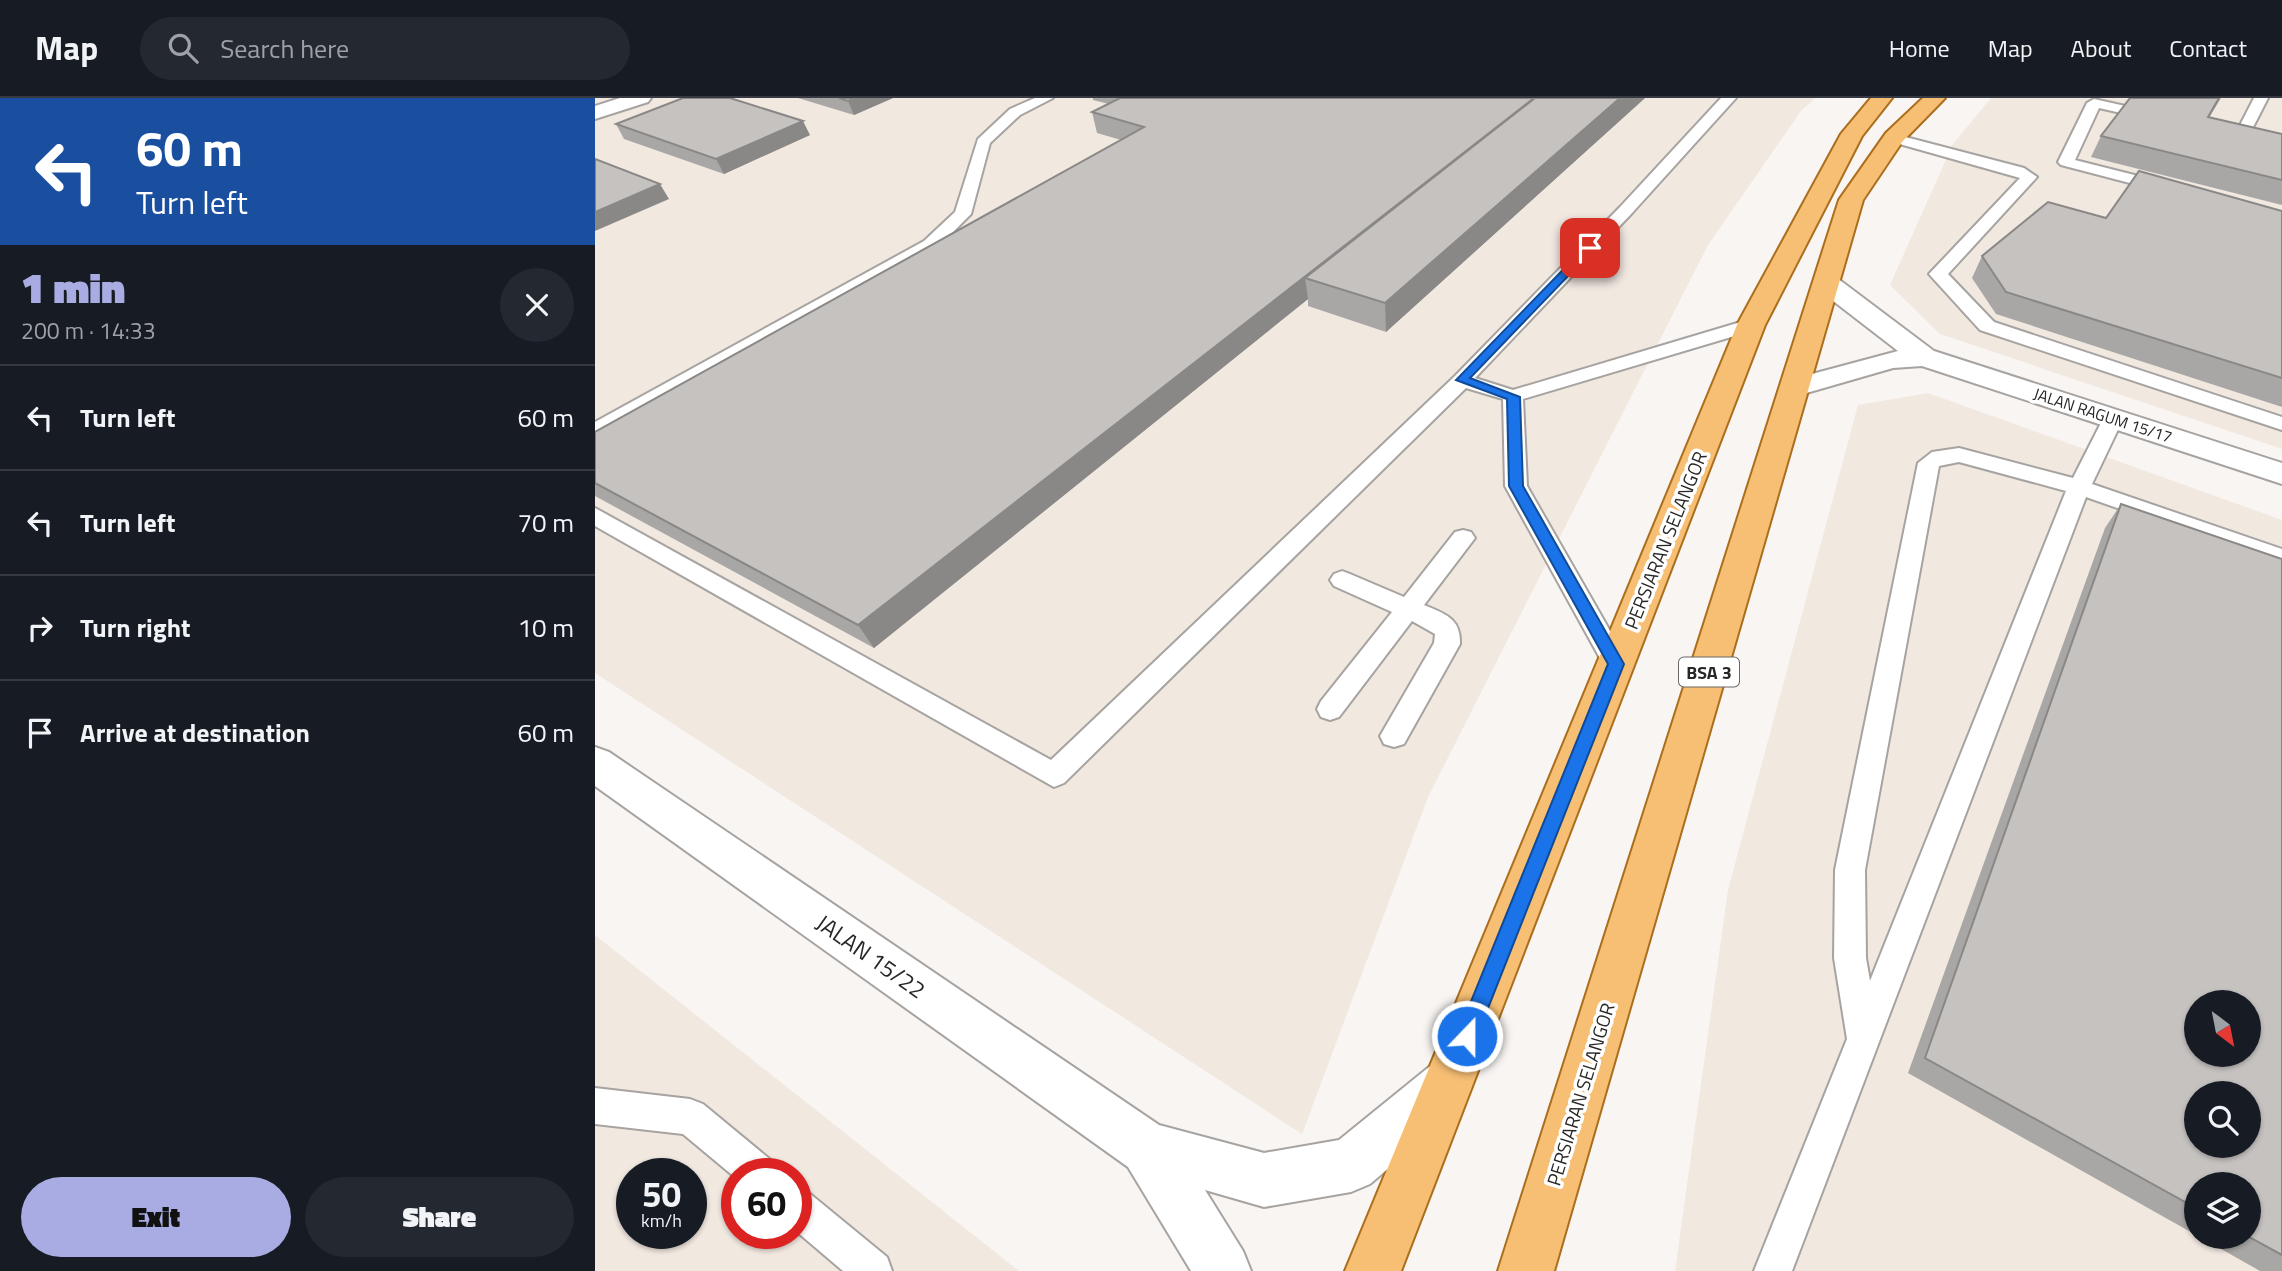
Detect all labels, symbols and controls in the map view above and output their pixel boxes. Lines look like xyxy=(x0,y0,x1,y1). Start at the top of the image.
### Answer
search box xyxy=(140,17,630,80)
text: Map xyxy=(35,23,98,73)
icon: search xyxy=(164,29,202,67)
text: Search here xyxy=(220,29,349,68)
text: Home xyxy=(1889,30,1950,66)
text: Map xyxy=(1988,30,2033,66)
text: About xyxy=(2071,30,2131,66)
text: Contact xyxy=(2169,30,2247,66)
text: 60 m xyxy=(136,110,243,185)
icon: left xyxy=(21,126,112,217)
text: Turn left xyxy=(136,178,248,226)
pin xyxy=(1560,218,1620,278)
icon: arrive xyxy=(1571,229,1609,267)
text: 1 min xyxy=(21,255,125,319)
button: close xyxy=(500,268,574,342)
text: 200 m · 14:33 xyxy=(21,313,156,348)
street label: JALAN RAGUM 15/17 xyxy=(2031,381,2175,449)
text: Turn left xyxy=(80,398,175,437)
text: 60 m xyxy=(517,398,574,437)
icon: left xyxy=(21,399,59,437)
street label: PERSIARAN SELANGOR xyxy=(1616,447,1714,633)
text: Turn left xyxy=(80,503,175,542)
text: 70 m xyxy=(517,503,574,542)
icon: left xyxy=(21,504,59,542)
text: Turn right xyxy=(80,608,191,647)
text: 10 m xyxy=(517,608,574,647)
icon: right xyxy=(21,609,59,647)
road number: BSA 3 xyxy=(1679,658,1739,686)
text: Arrive at destination xyxy=(80,713,310,752)
text: 60 m xyxy=(517,713,574,752)
icon: arrive xyxy=(21,714,59,752)
street label: JALAN 15/22 xyxy=(809,905,933,1007)
north arrow xyxy=(2184,990,2261,1068)
map controls xyxy=(2184,990,2261,1249)
position arrow xyxy=(1430,999,1504,1073)
street label: PERSIARAN SELANGOR xyxy=(1538,999,1622,1189)
button: search xyxy=(2184,1081,2261,1158)
speed limit sign: 60 xyxy=(721,1158,812,1249)
text: 50 xyxy=(642,1167,681,1221)
button: layers xyxy=(2184,1172,2261,1249)
button: Exit xyxy=(21,1177,291,1257)
button: Share xyxy=(305,1177,574,1257)
text: km/h xyxy=(641,1207,682,1234)

